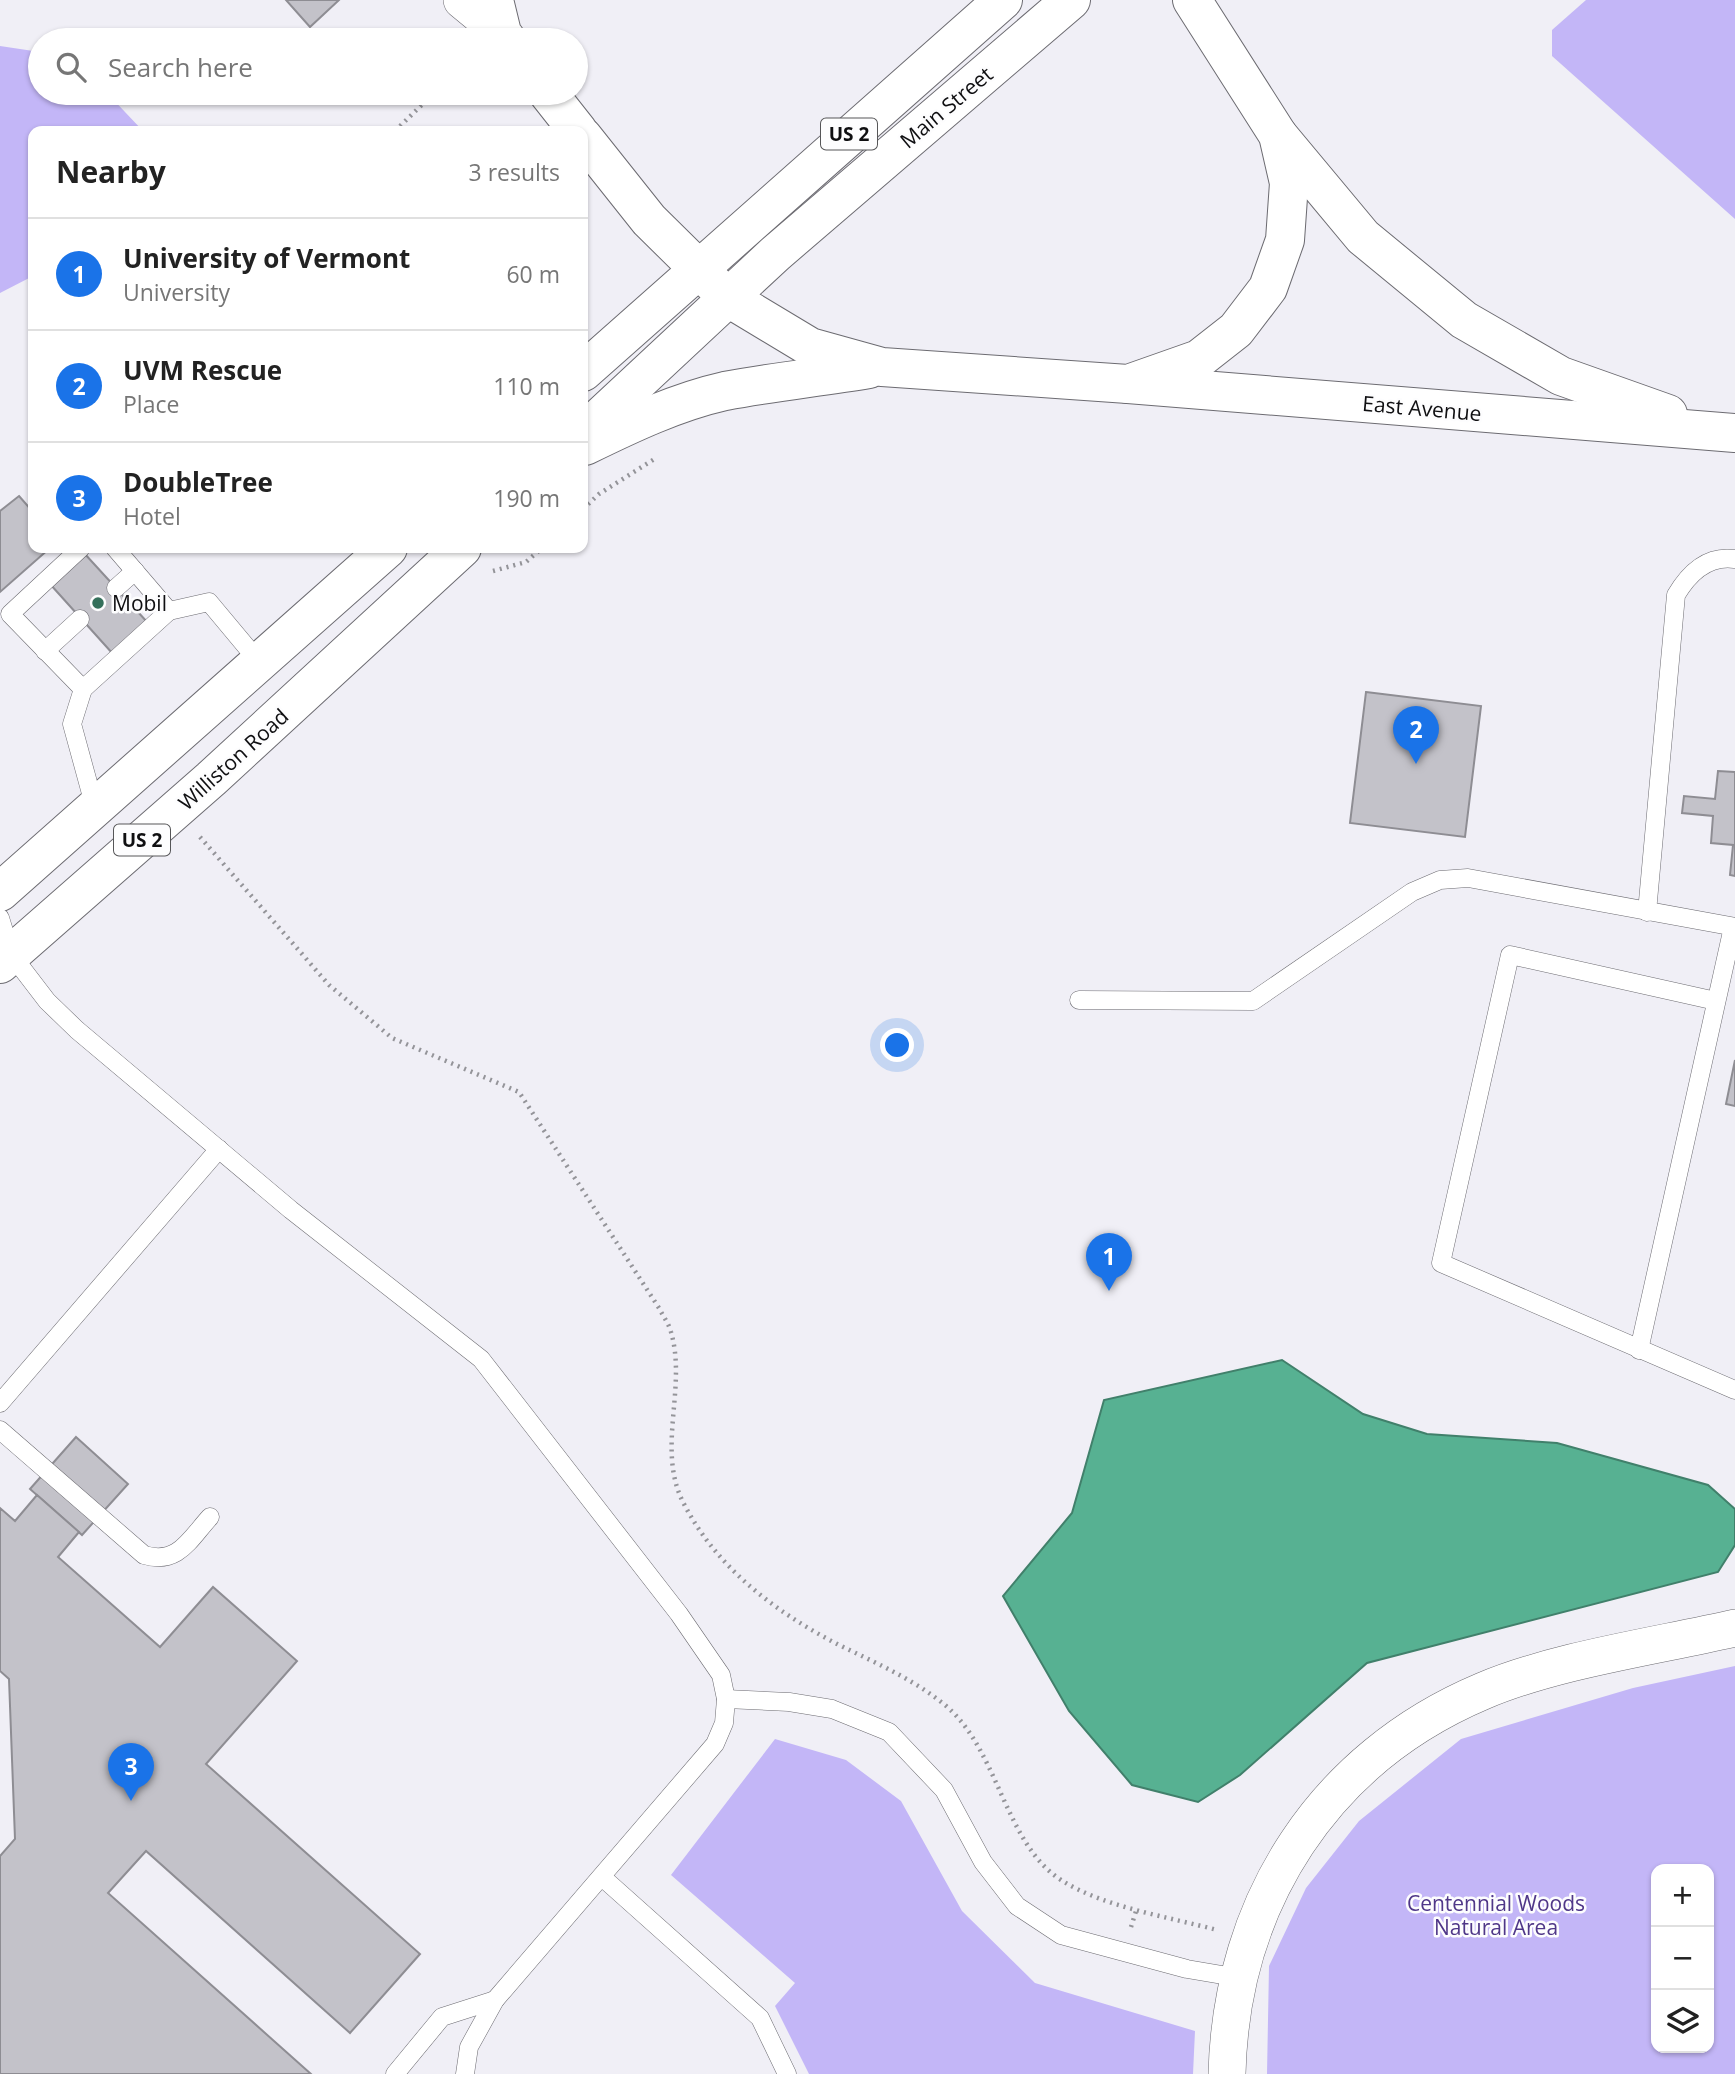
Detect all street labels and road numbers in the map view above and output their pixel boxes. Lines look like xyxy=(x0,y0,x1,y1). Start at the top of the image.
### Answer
street label: Main Street xyxy=(894,60,998,154)
road number: US 2 xyxy=(821,118,877,150)
street label: East Avenue xyxy=(1361,389,1483,427)
street label: Williston Road xyxy=(172,702,294,816)
road number: US 2 xyxy=(114,824,170,856)

